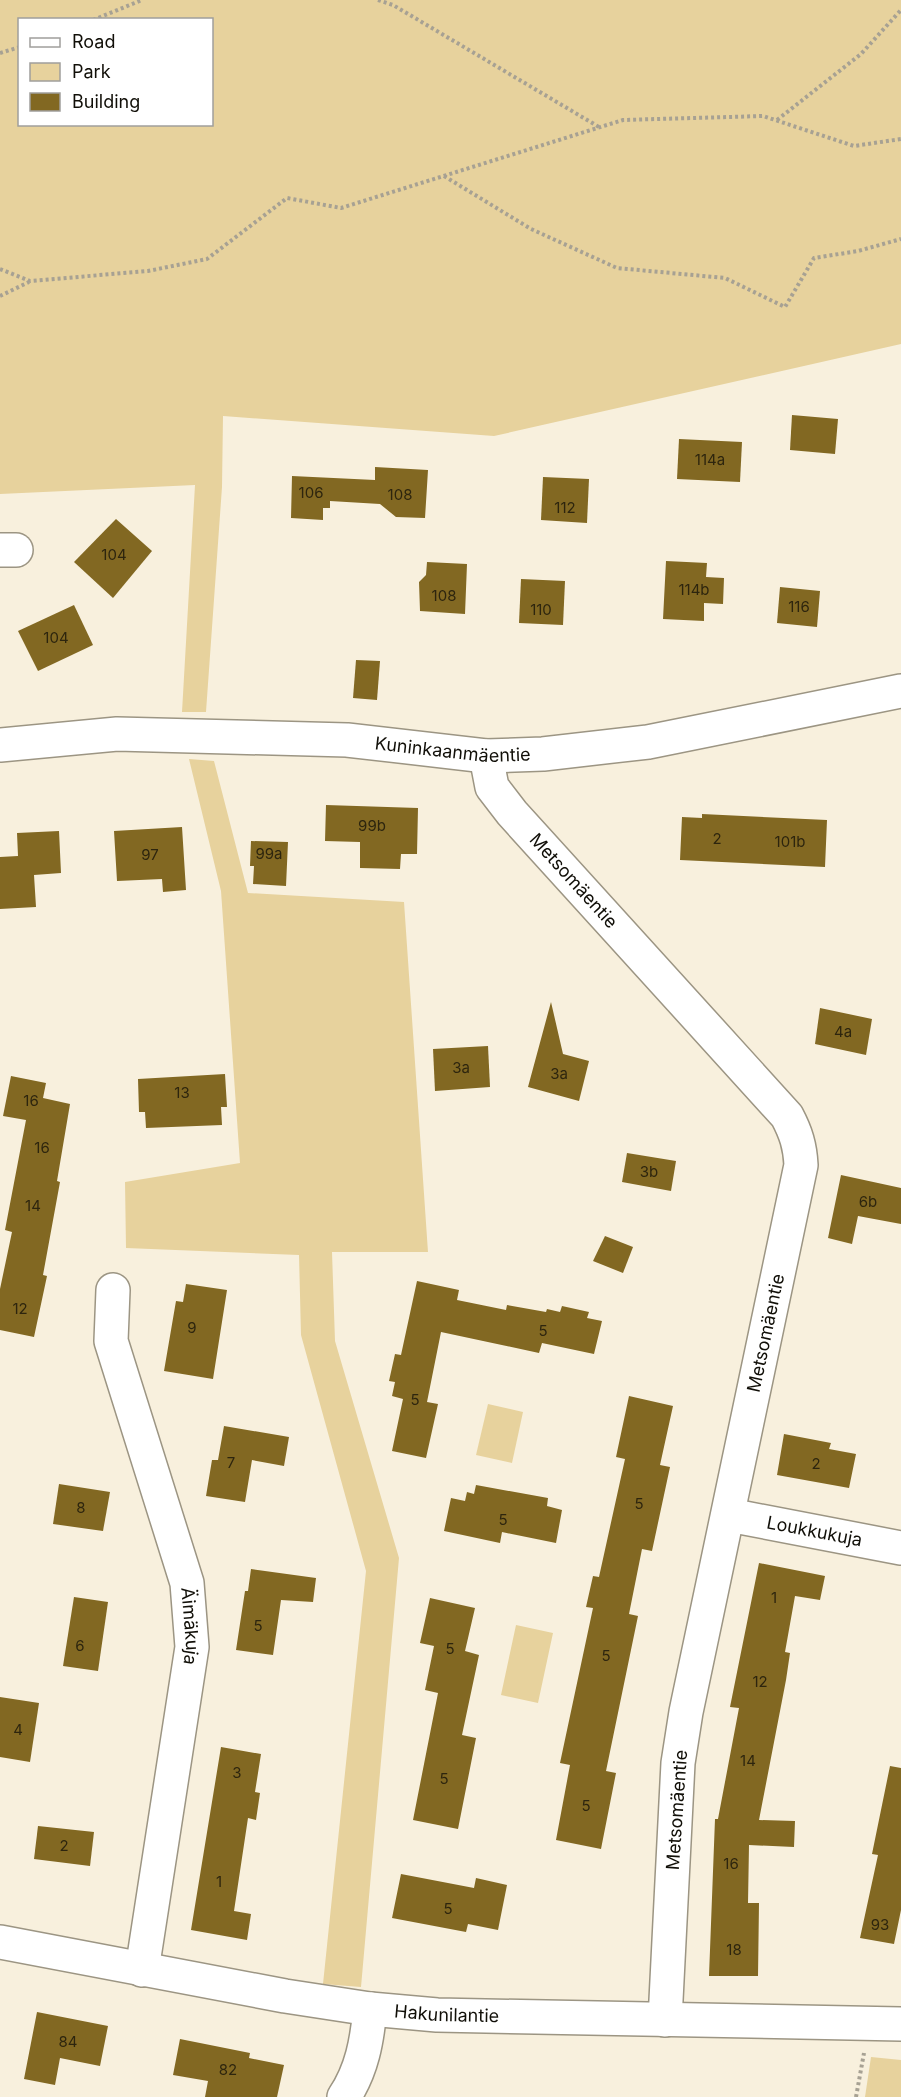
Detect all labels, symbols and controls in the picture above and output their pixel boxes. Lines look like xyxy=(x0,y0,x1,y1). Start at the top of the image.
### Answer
legend xyxy=(18,18,213,126)
text: Road xyxy=(72,31,115,52)
text: Park xyxy=(72,61,111,82)
text: Building xyxy=(72,91,140,112)
house number: 114a xyxy=(695,450,725,469)
house number: 106 xyxy=(299,483,323,502)
house number: 108 xyxy=(388,485,412,504)
house number: 112 xyxy=(554,498,576,517)
house number: 104 xyxy=(101,545,127,564)
house number: 114b xyxy=(678,580,710,599)
house number: 108 xyxy=(432,586,456,605)
house number: 116 xyxy=(788,597,810,616)
house number: 110 xyxy=(530,600,552,619)
house number: 104 xyxy=(43,628,69,647)
street label: Kuninkaanmäentie xyxy=(374,732,531,766)
house number: 99b xyxy=(358,816,386,835)
street label: Metsomäentie xyxy=(526,829,622,932)
house number: 2 xyxy=(712,829,722,848)
house number: 101b xyxy=(775,832,805,851)
house number: 99a xyxy=(255,844,283,863)
house number: 97 xyxy=(141,845,159,864)
house number: 4a xyxy=(834,1022,852,1041)
house number: 3a xyxy=(452,1058,470,1077)
house number: 3a xyxy=(550,1064,568,1083)
house number: 13 xyxy=(174,1083,190,1102)
house number: 16 xyxy=(23,1091,39,1110)
house number: 16 xyxy=(34,1138,50,1157)
house number: 3b xyxy=(640,1162,658,1181)
house number: 6b xyxy=(859,1192,877,1211)
house number: 14 xyxy=(25,1196,41,1215)
street label: Metsomäentie xyxy=(743,1272,788,1394)
house number: 12 xyxy=(12,1299,28,1318)
house number: 9 xyxy=(187,1318,197,1337)
house number: 5 xyxy=(538,1321,548,1340)
house number: 5 xyxy=(410,1390,420,1409)
house number: 7 xyxy=(227,1453,235,1472)
house number: 2 xyxy=(811,1454,821,1473)
house number: 5 xyxy=(634,1494,644,1513)
house number: 8 xyxy=(76,1498,86,1517)
house number: 5 xyxy=(498,1510,508,1529)
street label: Loukkukuja xyxy=(765,1511,864,1550)
street label: Äimäkuja xyxy=(177,1586,203,1666)
house number: 1 xyxy=(771,1588,777,1607)
house number: 5 xyxy=(253,1616,263,1635)
house number: 6 xyxy=(75,1636,85,1655)
house number: 5 xyxy=(445,1639,455,1658)
house number: 5 xyxy=(601,1646,611,1665)
house number: 12 xyxy=(752,1672,768,1691)
house number: 4 xyxy=(13,1720,23,1739)
street label: Metsomäentie xyxy=(662,1749,691,1871)
house number: 14 xyxy=(740,1751,756,1770)
house number: 3 xyxy=(232,1763,242,1782)
house number: 5 xyxy=(439,1769,449,1788)
house number: 5 xyxy=(581,1796,591,1815)
house number: 2 xyxy=(59,1836,69,1855)
house number: 16 xyxy=(723,1854,739,1873)
house number: 1 xyxy=(216,1872,222,1891)
house number: 5 xyxy=(443,1899,453,1918)
house number: 93 xyxy=(871,1915,889,1934)
house number: 18 xyxy=(726,1940,742,1959)
street label: Hakunilantie xyxy=(393,2000,499,2026)
house number: 84 xyxy=(59,2032,77,2051)
house number: 82 xyxy=(219,2060,237,2079)

